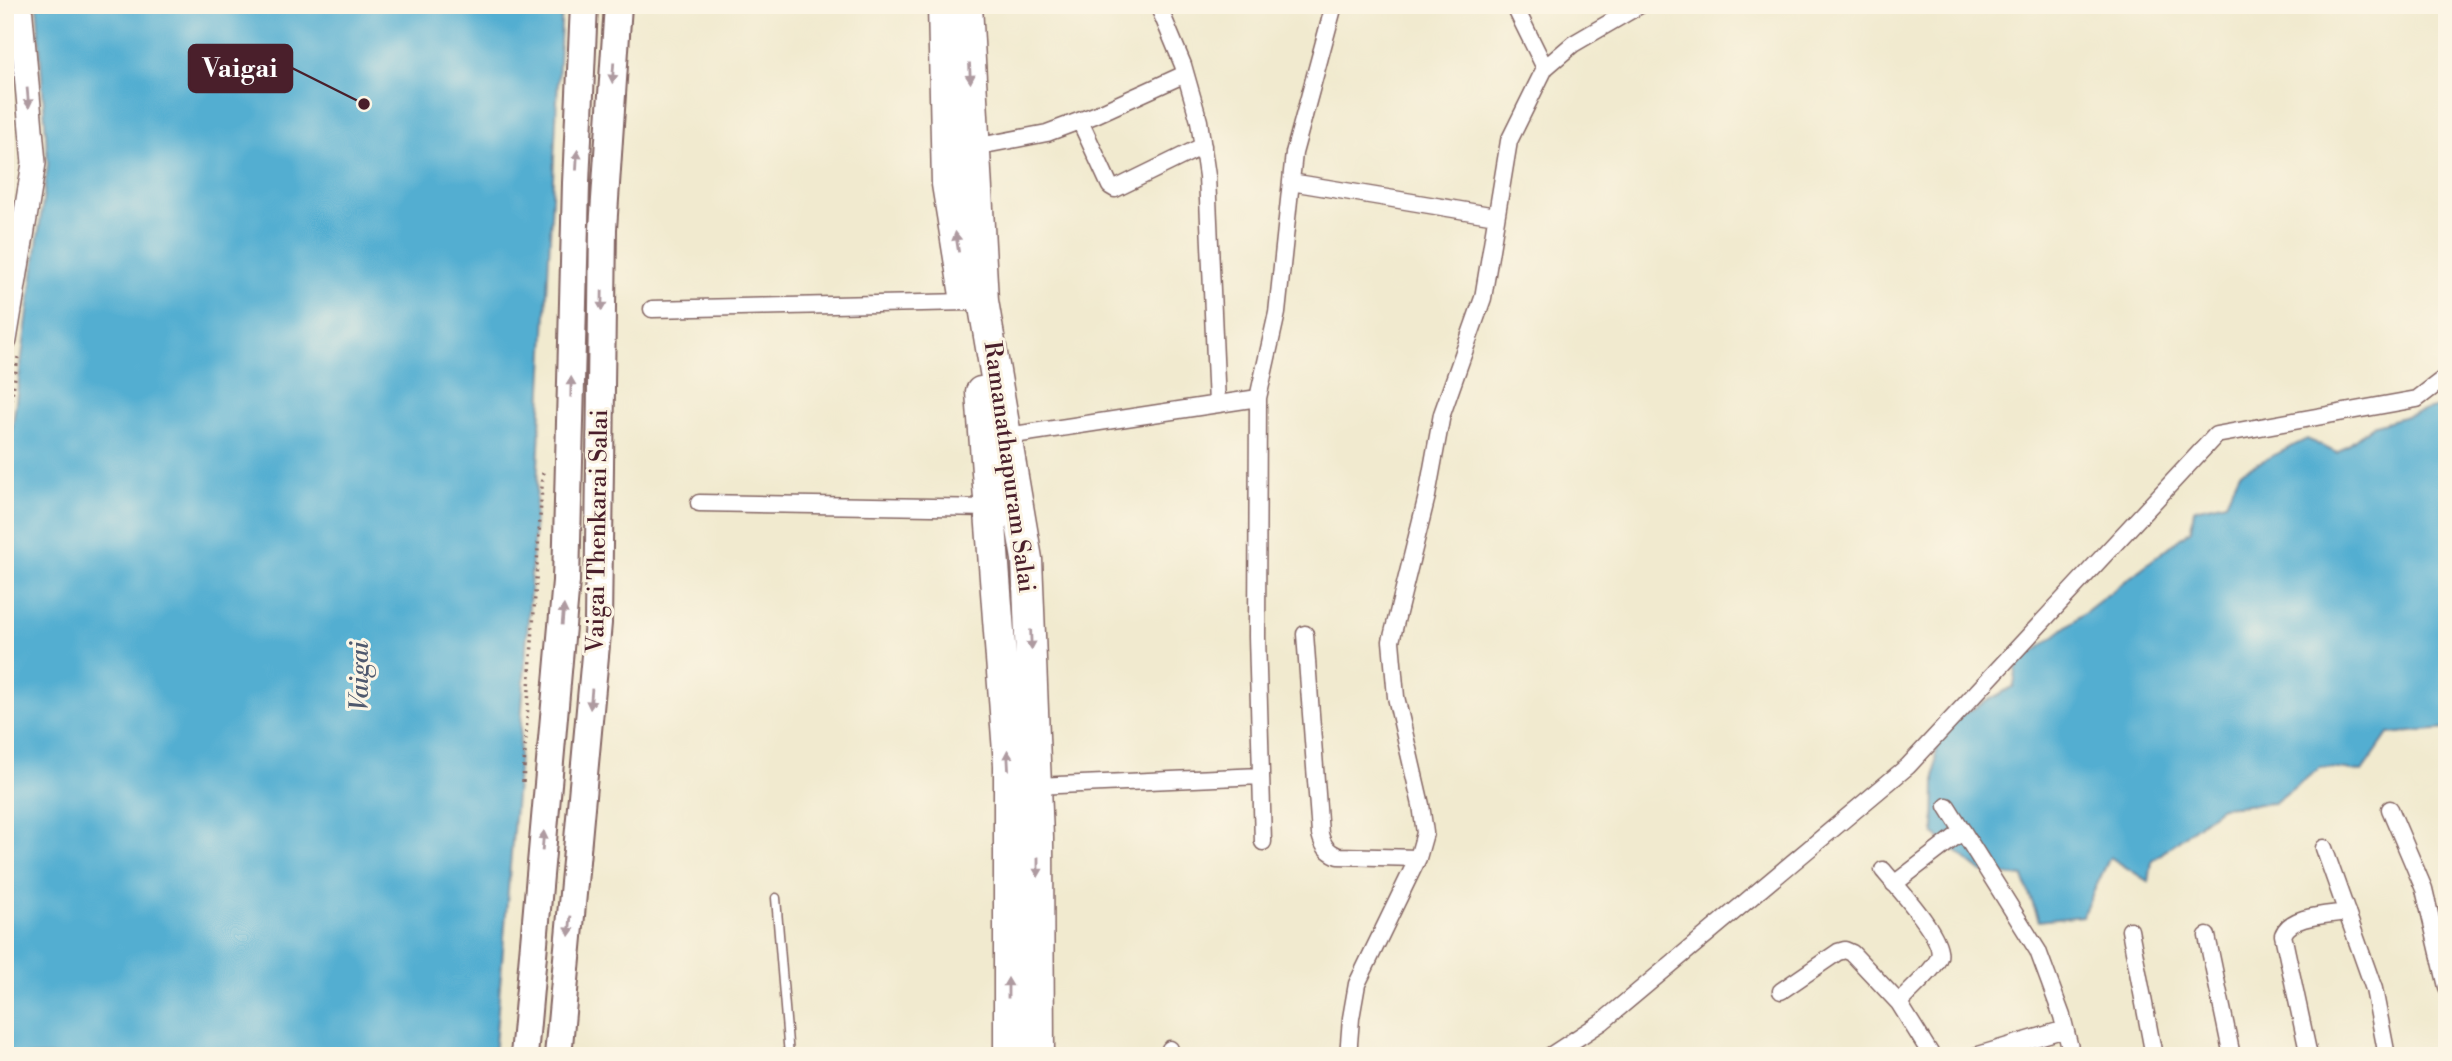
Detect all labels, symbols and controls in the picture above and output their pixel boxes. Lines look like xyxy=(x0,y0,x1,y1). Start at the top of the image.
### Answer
callout: Vaigai xyxy=(189,45,292,92)
text: Vaigai xyxy=(201,53,278,85)
one-way arrow xyxy=(608,63,619,85)
one-way arrow xyxy=(965,63,976,85)
one-way arrow xyxy=(23,87,34,109)
one-way arrow xyxy=(571,149,582,171)
one-way arrow xyxy=(951,230,962,252)
one-way arrow xyxy=(597,290,608,312)
street label: Ramanathapuram Salai xyxy=(977,340,1041,595)
one-way arrow xyxy=(565,376,576,398)
street label: Vaigai Thenkarai Salai xyxy=(581,409,615,654)
one-way arrow xyxy=(558,604,569,626)
one-way arrow xyxy=(1025,629,1036,651)
water label: Vaigai xyxy=(344,640,376,711)
one-way arrow xyxy=(585,688,596,710)
one-way arrow xyxy=(1003,749,1014,771)
one-way arrow xyxy=(538,830,549,852)
one-way arrow xyxy=(1032,856,1044,878)
one-way arrow xyxy=(564,915,575,937)
one-way arrow xyxy=(1002,976,1014,998)

